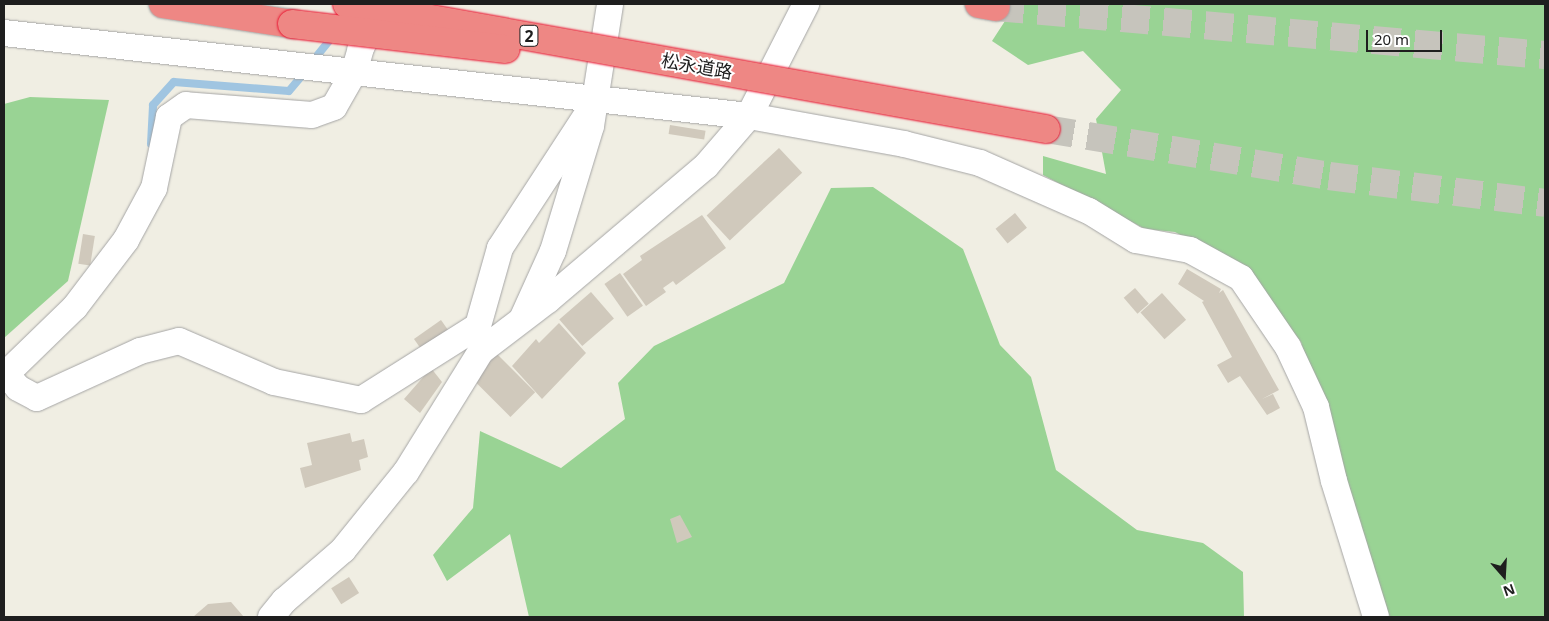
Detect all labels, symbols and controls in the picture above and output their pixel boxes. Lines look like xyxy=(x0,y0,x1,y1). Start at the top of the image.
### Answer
scale bar xyxy=(1369,20,1445,52)
road number: 2 xyxy=(519,22,539,50)
text: 20 m xyxy=(1374,29,1409,49)
street label: 松永道路 xyxy=(660,49,734,83)
north arrow xyxy=(1479,551,1529,601)
text: N xyxy=(1501,580,1518,601)

